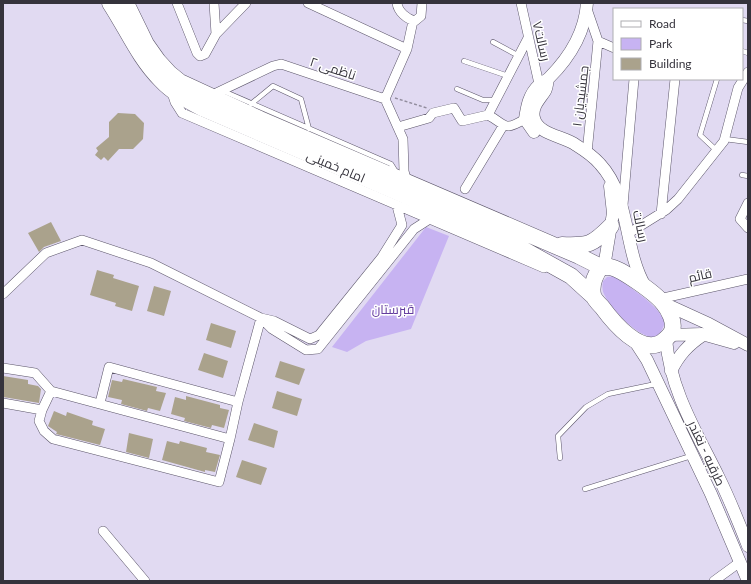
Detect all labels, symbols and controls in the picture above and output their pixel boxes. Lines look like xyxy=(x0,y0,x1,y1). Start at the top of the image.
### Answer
legend xyxy=(613,8,743,80)
text: Road xyxy=(649,16,676,31)
street label: رسالت۷ xyxy=(530,20,554,62)
text: Park xyxy=(649,36,673,51)
street label: ناظمی ۲ xyxy=(308,53,358,83)
text: Building xyxy=(649,56,692,71)
street label: جمشیدیان ۱ xyxy=(568,65,592,127)
street label: امام خمینی xyxy=(303,146,368,187)
street label: رسالت xyxy=(630,209,652,243)
street label: قائم xyxy=(687,265,714,287)
park label: قبرستان xyxy=(372,301,414,317)
street label: طرقبه - نغندر xyxy=(684,417,729,488)

